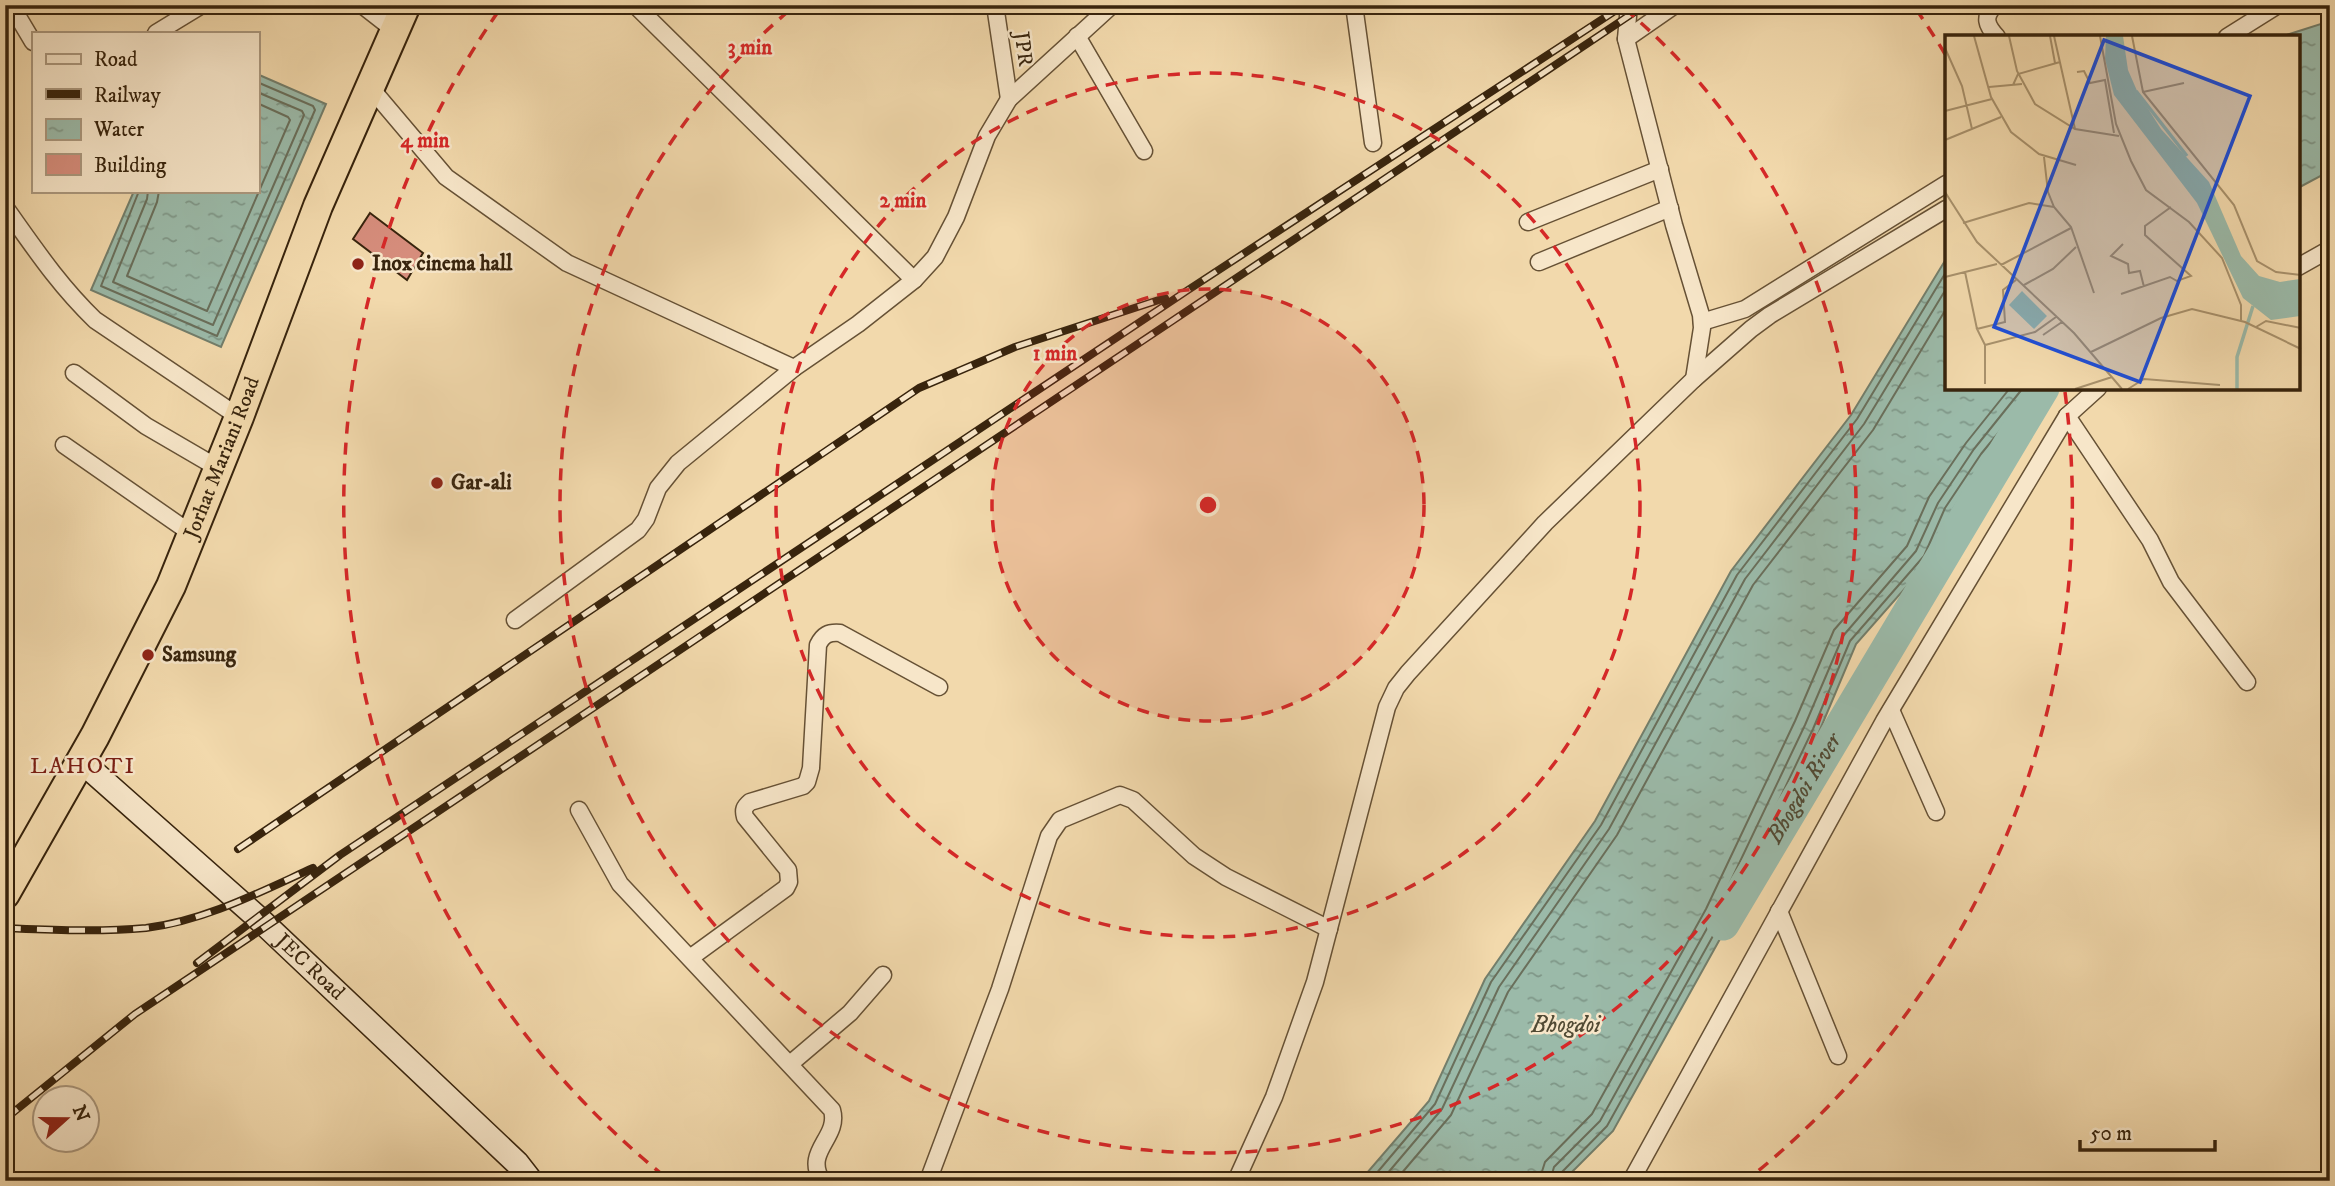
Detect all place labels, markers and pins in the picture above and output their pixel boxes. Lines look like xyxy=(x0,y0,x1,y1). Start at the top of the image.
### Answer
place label: Inox cinema hall xyxy=(372,251,513,277)
marker: Inox cinema hall xyxy=(350,256,366,272)
place label: Gar-ali xyxy=(451,470,512,496)
marker: Gar-ali xyxy=(429,475,445,491)
centre of rings xyxy=(1196,493,1220,517)
place label: Samsung xyxy=(162,642,237,668)
marker: Samsung xyxy=(140,647,156,663)

